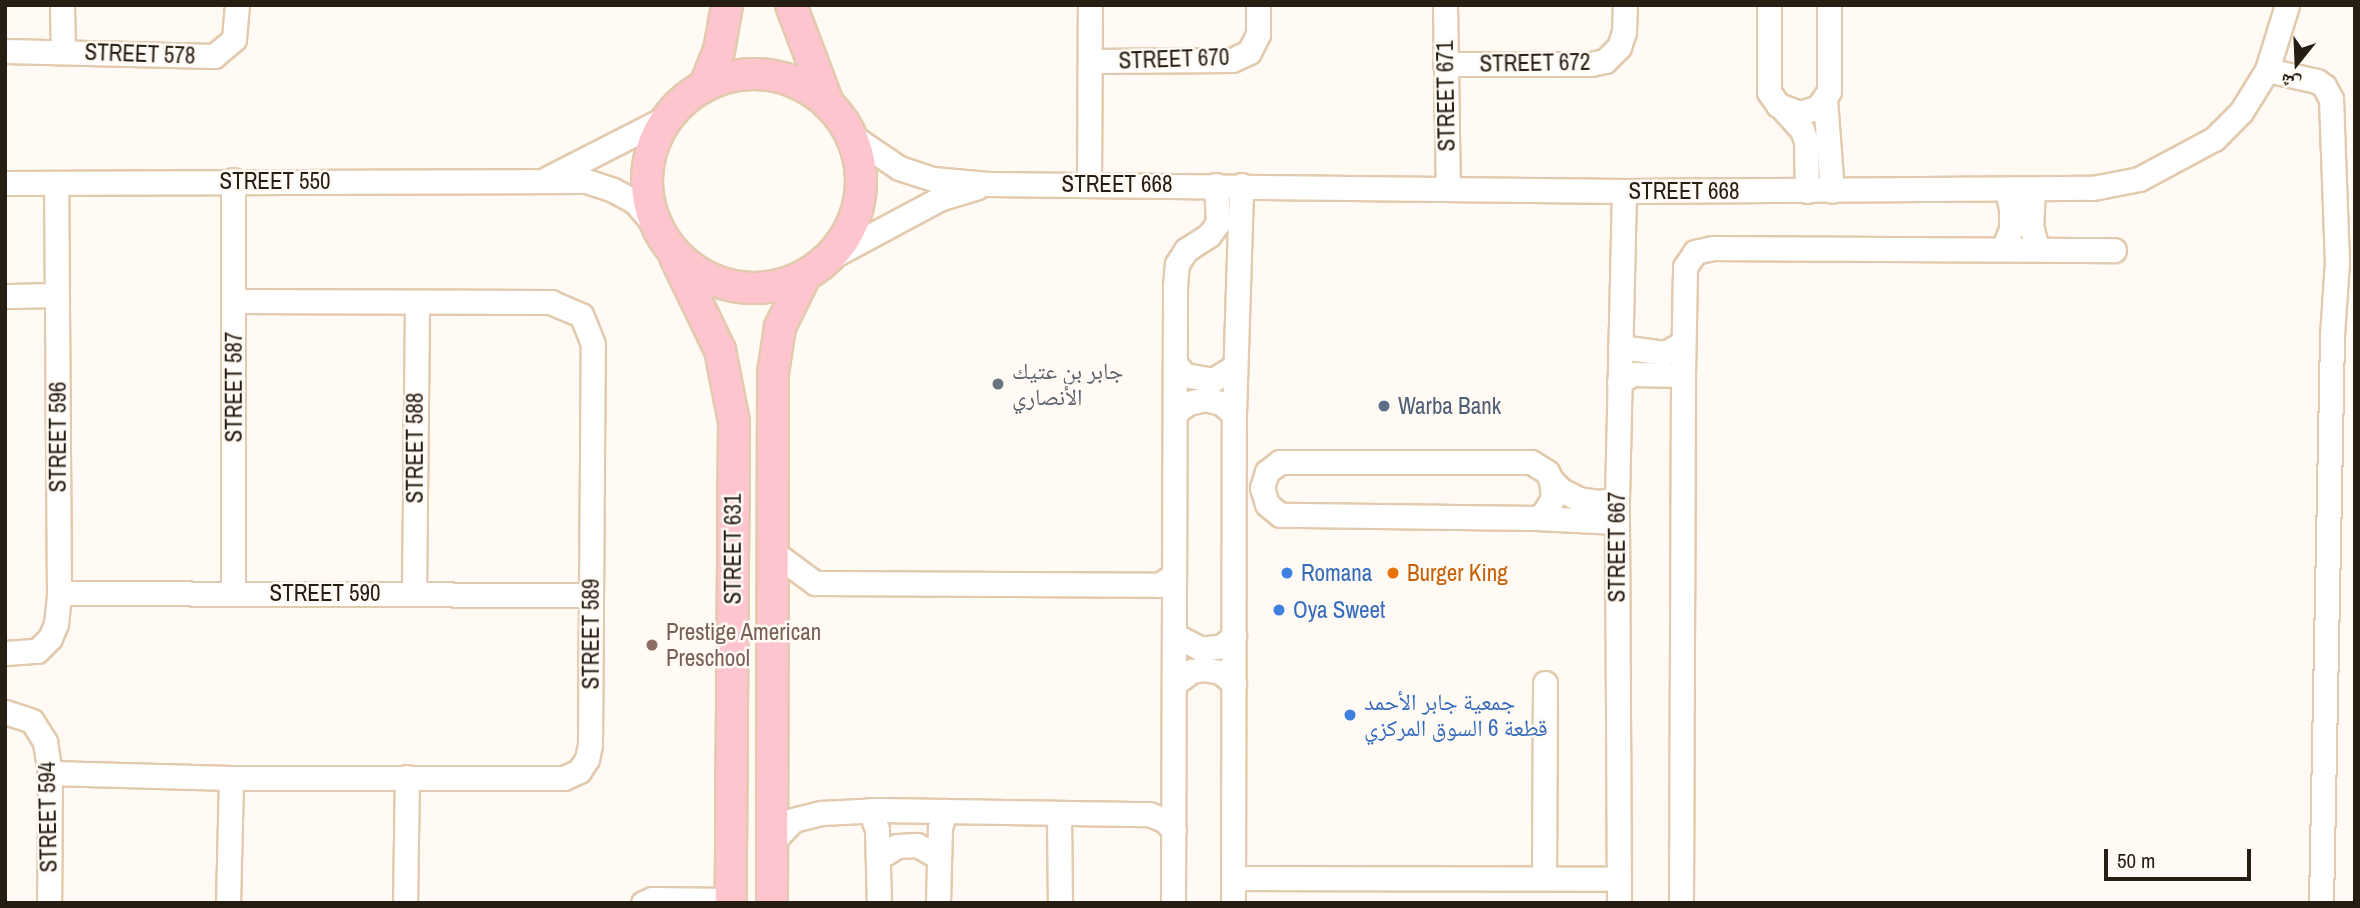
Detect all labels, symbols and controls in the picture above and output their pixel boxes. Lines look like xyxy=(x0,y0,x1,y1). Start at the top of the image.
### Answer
north arrow xyxy=(2262,28,2332,98)
street label: STREET 578 xyxy=(84,38,196,70)
street label: STREET 671 xyxy=(1431,40,1461,152)
street label: STREET 670 xyxy=(1118,43,1230,75)
street label: STREET 672 xyxy=(1479,48,1591,78)
text: ش xyxy=(2277,67,2304,98)
street label: STREET 550 xyxy=(219,167,331,195)
street label: STREET 668 xyxy=(1061,170,1173,198)
street label: STREET 668 xyxy=(1628,177,1740,205)
street label: STREET 587 xyxy=(220,331,248,443)
place label: جابر بن عتيك الأنصاري xyxy=(1012,357,1123,411)
marker: جابر بن عتيك الأنصاري xyxy=(990,376,1006,392)
street label: STREET 596 xyxy=(44,381,72,493)
street label: STREET 588 xyxy=(401,392,429,504)
place label: Warba Bank xyxy=(1398,392,1501,420)
marker: Warba Bank xyxy=(1376,398,1392,414)
street label: STREET 667 xyxy=(1603,491,1631,603)
street label: STREET 631 xyxy=(719,493,747,605)
place label: Romana xyxy=(1301,559,1372,587)
place label: Burger King xyxy=(1407,559,1508,587)
marker: Romana xyxy=(1279,565,1295,581)
marker: Burger King xyxy=(1385,565,1401,581)
street label: STREET 589 xyxy=(577,578,605,690)
street label: STREET 590 xyxy=(269,579,381,607)
place label: Oya Sweet xyxy=(1293,596,1385,624)
marker: Oya Sweet xyxy=(1271,602,1287,618)
place label: Prestige American Preschool xyxy=(666,618,822,672)
marker: Prestige American Preschool xyxy=(644,637,660,653)
place label: جمعية جابر الأحمد قطعة 6 السوق المركزي xyxy=(1364,688,1548,742)
marker: جمعية جابر الأحمد قطعة 6 السوق المركزي xyxy=(1342,707,1358,723)
street label: STREET 594 xyxy=(33,761,63,873)
scale bar xyxy=(2108,834,2255,878)
text: 50 m xyxy=(2117,846,2155,875)

